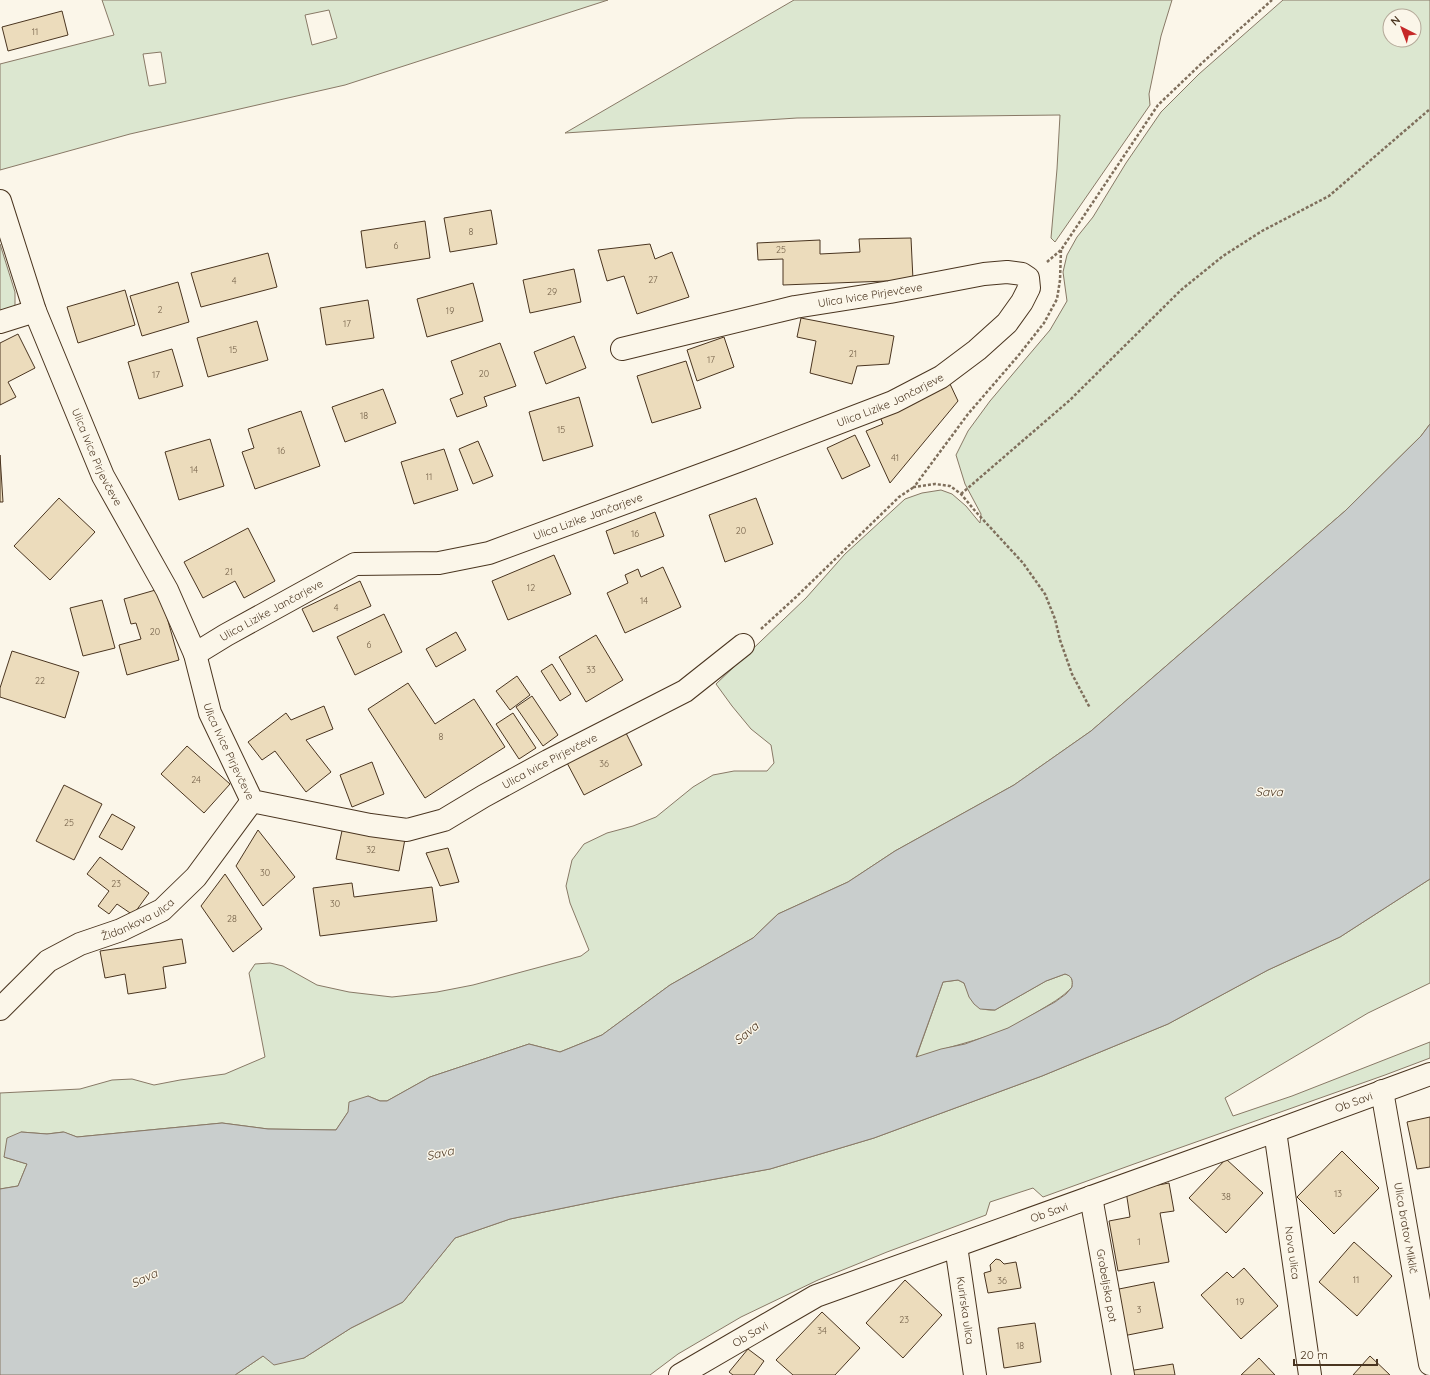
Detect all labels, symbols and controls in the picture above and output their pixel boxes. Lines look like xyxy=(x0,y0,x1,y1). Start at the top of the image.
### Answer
north arrow xyxy=(1382,8,1422,48)
text: N xyxy=(1388,13,1403,28)
house number: 11 xyxy=(32,26,38,37)
house number: 8 xyxy=(469,226,474,237)
house number: 6 xyxy=(394,240,399,251)
house number: 25 xyxy=(776,244,786,255)
house number: 27 xyxy=(648,274,658,285)
house number: 4 xyxy=(232,275,237,286)
street label: Ulica Ivice Pirjevčeve xyxy=(817,280,923,310)
house number: 29 xyxy=(547,286,557,297)
house number: 2 xyxy=(158,304,163,315)
house number: 19 xyxy=(446,305,454,316)
house number: 17 xyxy=(343,318,351,329)
house number: 15 xyxy=(229,344,237,355)
house number: 21 xyxy=(849,348,857,359)
house number: 17 xyxy=(707,354,715,365)
house number: 20 xyxy=(479,368,489,379)
house number: 17 xyxy=(152,369,160,380)
street label: Ulica Lizike Jančarjeve xyxy=(835,370,946,430)
street label: Ulica Ivice Pirjevčeve xyxy=(69,406,125,508)
house number: 18 xyxy=(360,410,368,421)
house number: 15 xyxy=(557,424,565,435)
house number: 16 xyxy=(277,445,285,456)
house number: 41 xyxy=(891,452,899,463)
house number: 14 xyxy=(190,464,198,475)
house number: 11 xyxy=(426,471,432,482)
street label: Ulica Lizike Jančarjeve xyxy=(531,490,645,543)
house number: 20 xyxy=(736,525,746,536)
house number: 16 xyxy=(631,528,639,539)
house number: 21 xyxy=(225,566,233,577)
street label: Ulica Lizike Jančarjeve xyxy=(217,576,325,644)
house number: 12 xyxy=(527,582,535,593)
house number: 14 xyxy=(640,595,648,606)
house number: 4 xyxy=(334,602,339,613)
house number: 20 xyxy=(150,626,160,637)
house number: 6 xyxy=(367,639,372,650)
house number: 33 xyxy=(586,664,596,675)
house number: 22 xyxy=(35,675,45,686)
street label: Ulica Ivice Pirjevčeve xyxy=(201,701,257,802)
street label: Ulica Ivice Pirjevčeve xyxy=(499,730,600,792)
house number: 8 xyxy=(439,731,444,742)
house number: 36 xyxy=(599,758,609,769)
house number: 24 xyxy=(191,774,201,785)
water label: Sava xyxy=(1255,784,1283,799)
house number: 25 xyxy=(64,817,74,828)
house number: 32 xyxy=(366,844,376,855)
house number: 30 xyxy=(260,867,270,878)
house number: 23 xyxy=(111,878,121,889)
street label: Židankova ulica xyxy=(99,895,177,943)
house number: 30 xyxy=(330,898,340,909)
house number: 28 xyxy=(227,913,237,924)
water label: Sava xyxy=(731,1018,762,1048)
street label: Ob Savi xyxy=(1333,1089,1375,1115)
water label: Sava xyxy=(425,1143,456,1163)
street label: Ulica bratov Miklič xyxy=(1391,1181,1421,1275)
house number: 13 xyxy=(1334,1188,1342,1199)
house number: 38 xyxy=(1221,1191,1231,1202)
street label: Ob Savi xyxy=(1028,1199,1070,1225)
street label: Nova ulica xyxy=(1282,1225,1303,1280)
house number: 1 xyxy=(1137,1236,1141,1247)
street label: Grobeljska pot xyxy=(1093,1248,1120,1324)
water label: Sava xyxy=(128,1265,160,1291)
house number: 11 xyxy=(1353,1274,1359,1285)
street label: Kurirska ulica xyxy=(954,1275,977,1345)
house number: 36 xyxy=(997,1275,1007,1286)
house number: 19 xyxy=(1236,1296,1244,1307)
house number: 3 xyxy=(1137,1304,1142,1315)
house number: 23 xyxy=(899,1314,909,1325)
street label: Ob Savi xyxy=(730,1318,770,1350)
house number: 34 xyxy=(817,1325,827,1336)
house number: 18 xyxy=(1016,1340,1024,1351)
scale bar xyxy=(1294,1341,1377,1367)
text: 20 m xyxy=(1300,1347,1328,1362)

